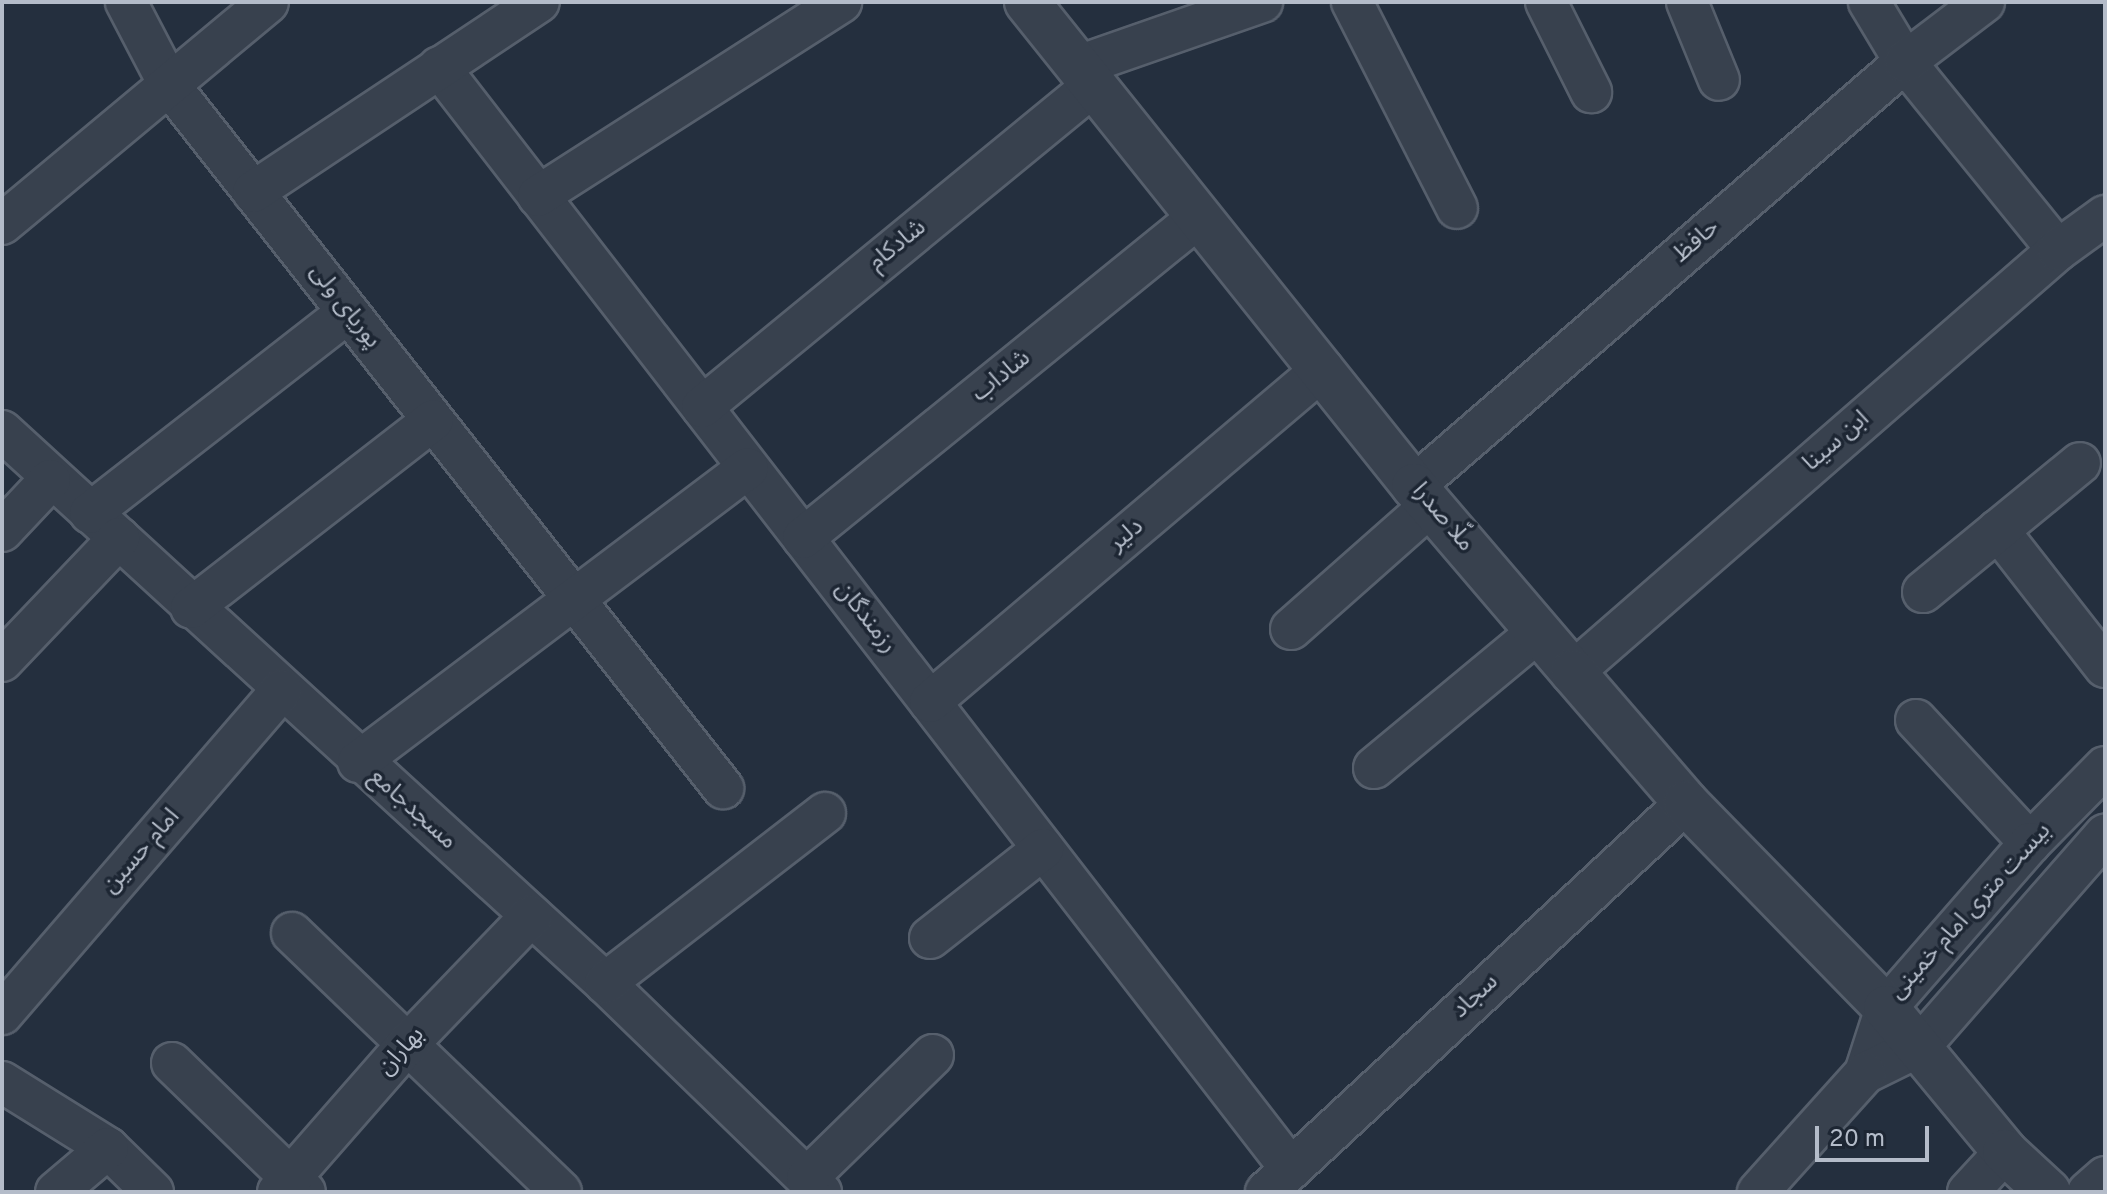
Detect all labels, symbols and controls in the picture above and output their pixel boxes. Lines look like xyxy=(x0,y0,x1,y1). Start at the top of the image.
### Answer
street label: شادکام xyxy=(863,214,933,278)
street label: حافظ xyxy=(1668,214,1726,270)
street label: پوریای ولی xyxy=(302,259,386,355)
street label: شاداب xyxy=(967,345,1037,409)
street label: ابن سینا xyxy=(1798,405,1876,479)
street label: ملّا صدرا xyxy=(1405,478,1479,558)
street label: دلیر xyxy=(1104,513,1150,559)
street label: رزمندگان xyxy=(828,576,902,660)
street label: مسجدجامع xyxy=(362,763,462,857)
street label: امام حسین xyxy=(97,803,187,901)
street label: بیست متری امام خمینی xyxy=(1884,818,2058,1006)
street label: سجاد xyxy=(1447,969,1505,1025)
street label: بهاران xyxy=(373,1022,431,1082)
scale bar xyxy=(1819,1110,1933,1160)
text: 20 m xyxy=(1829,1125,1885,1155)

